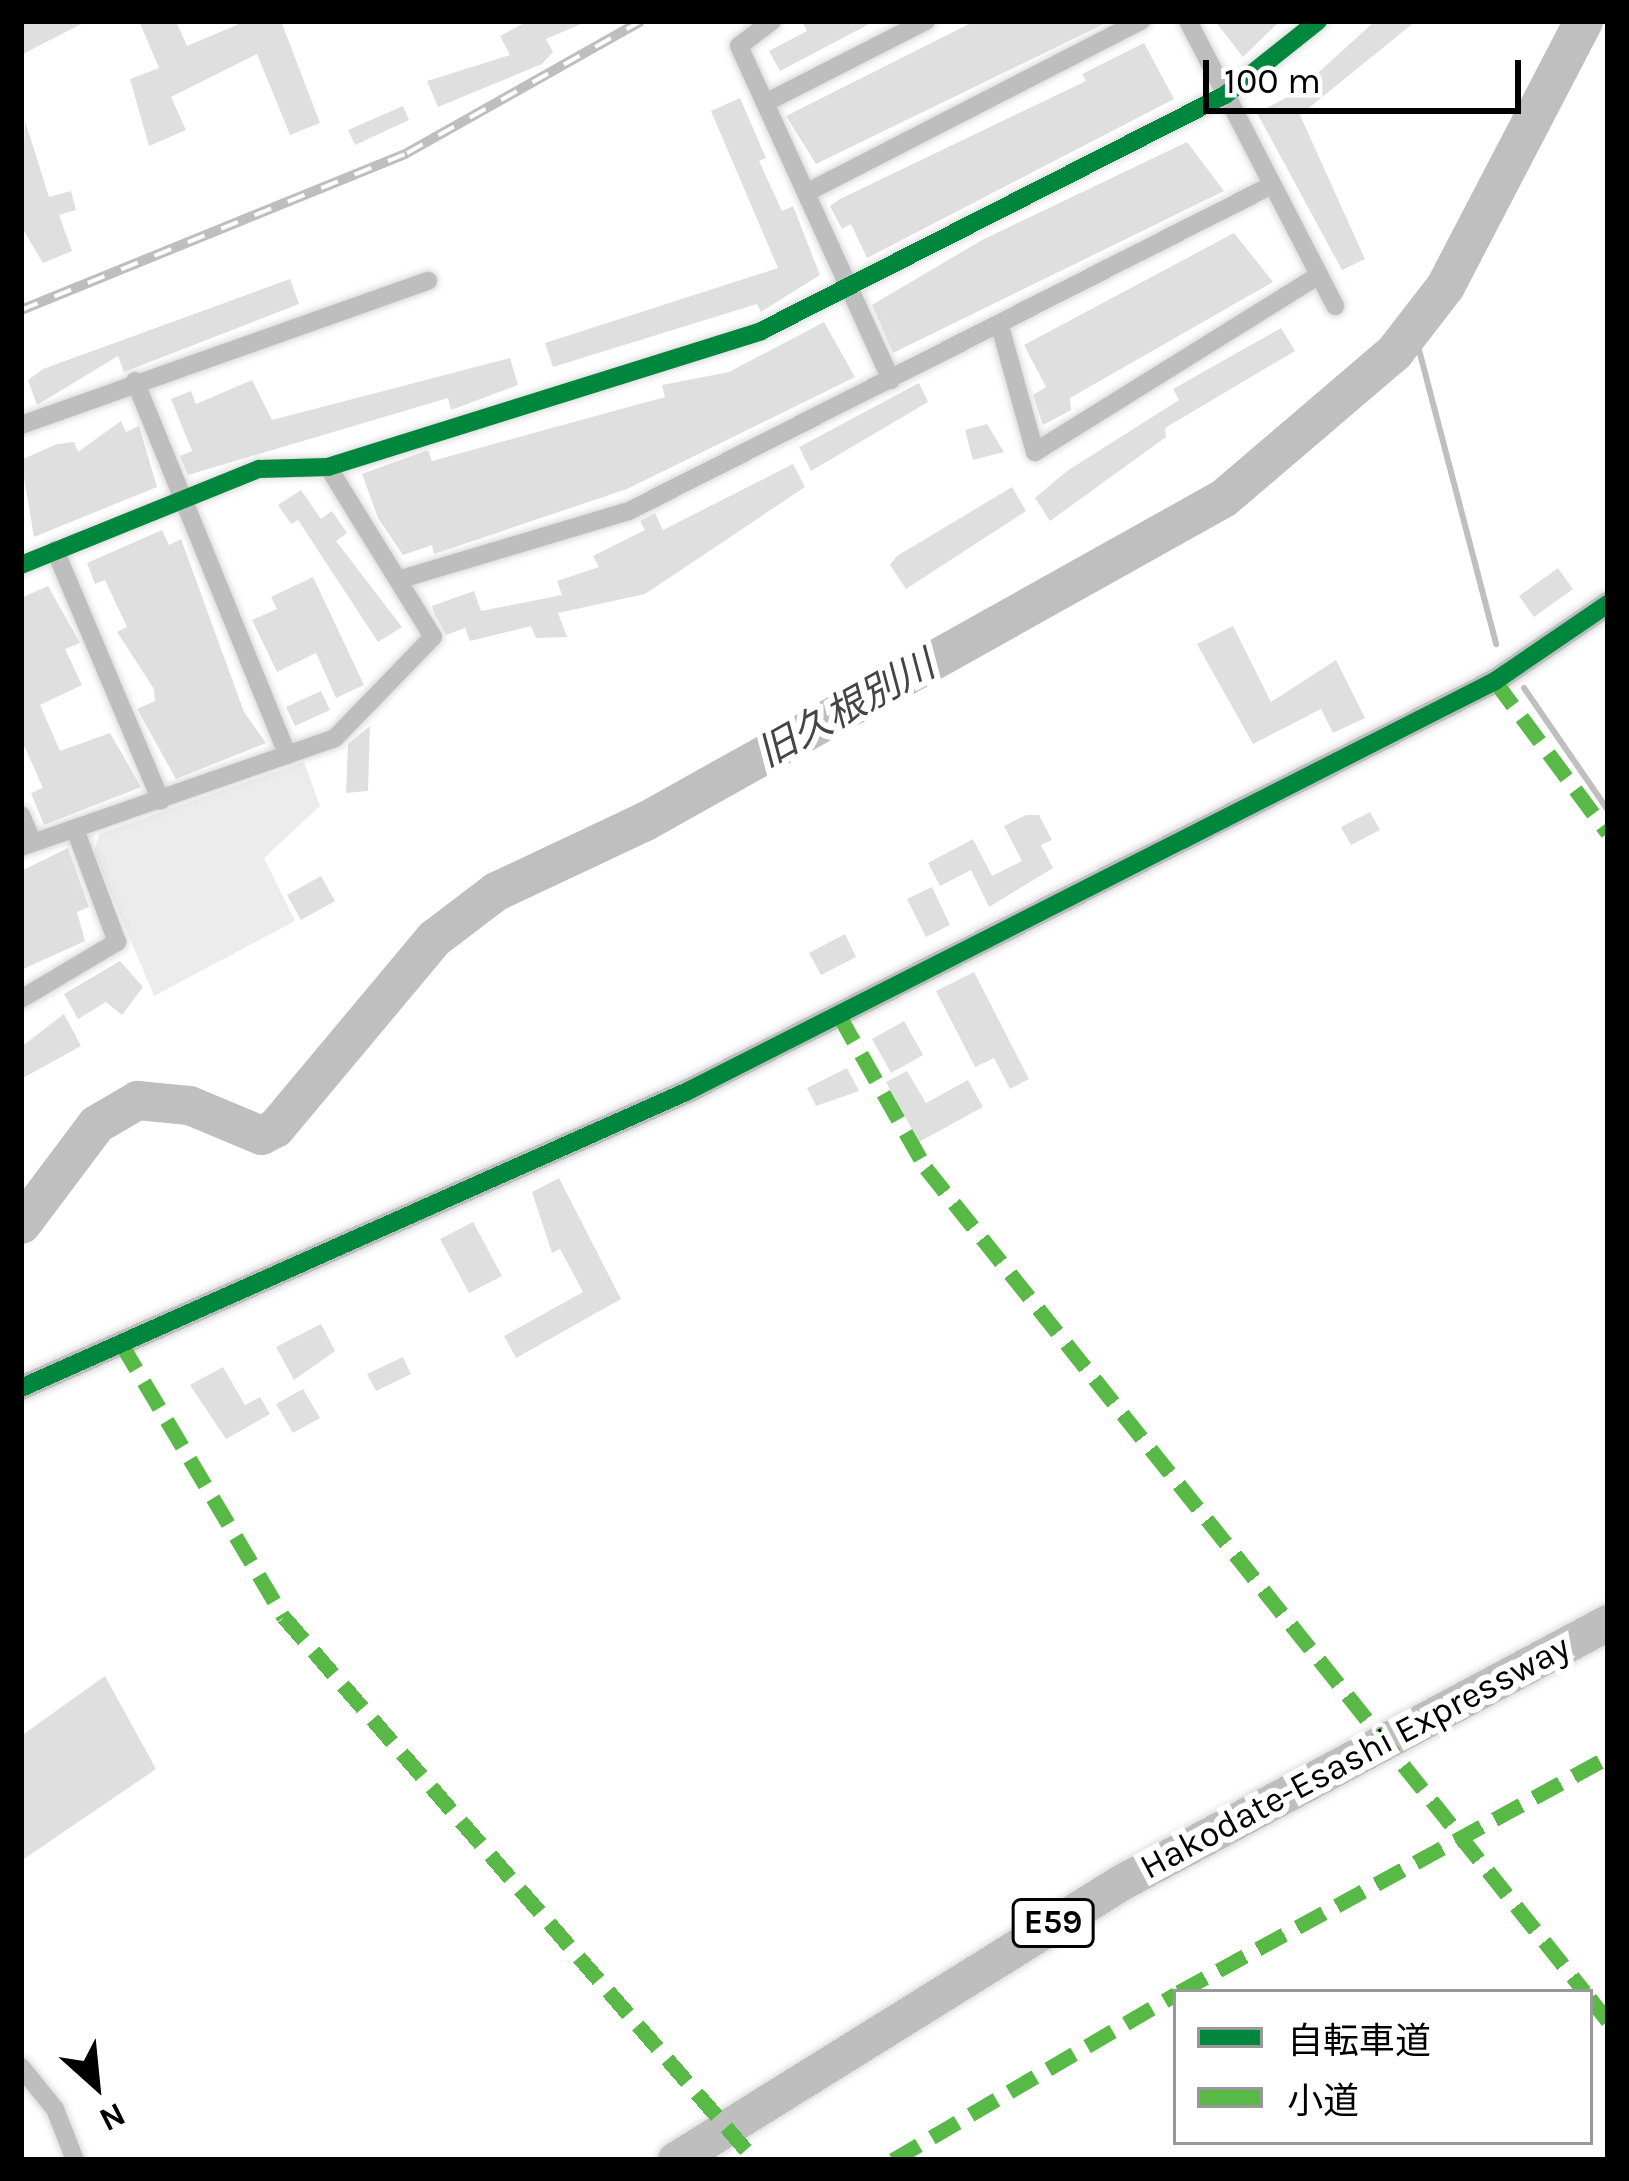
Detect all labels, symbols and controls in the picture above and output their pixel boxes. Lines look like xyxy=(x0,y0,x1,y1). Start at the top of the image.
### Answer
scale bar xyxy=(1209,36,1527,110)
text: 100 m xyxy=(1224,60,1321,102)
water label: 旧久根別川 xyxy=(749,641,943,777)
street label: Hakodate-Esashi Expressway xyxy=(1133,1625,1577,1889)
road number: E59 xyxy=(1011,1896,1095,1950)
legend xyxy=(1173,1989,1593,2145)
text: 自転車道 xyxy=(1287,2020,1431,2062)
north arrow xyxy=(36,2025,156,2145)
text: 小道 xyxy=(1287,2080,1359,2122)
text: N xyxy=(93,2095,132,2139)

